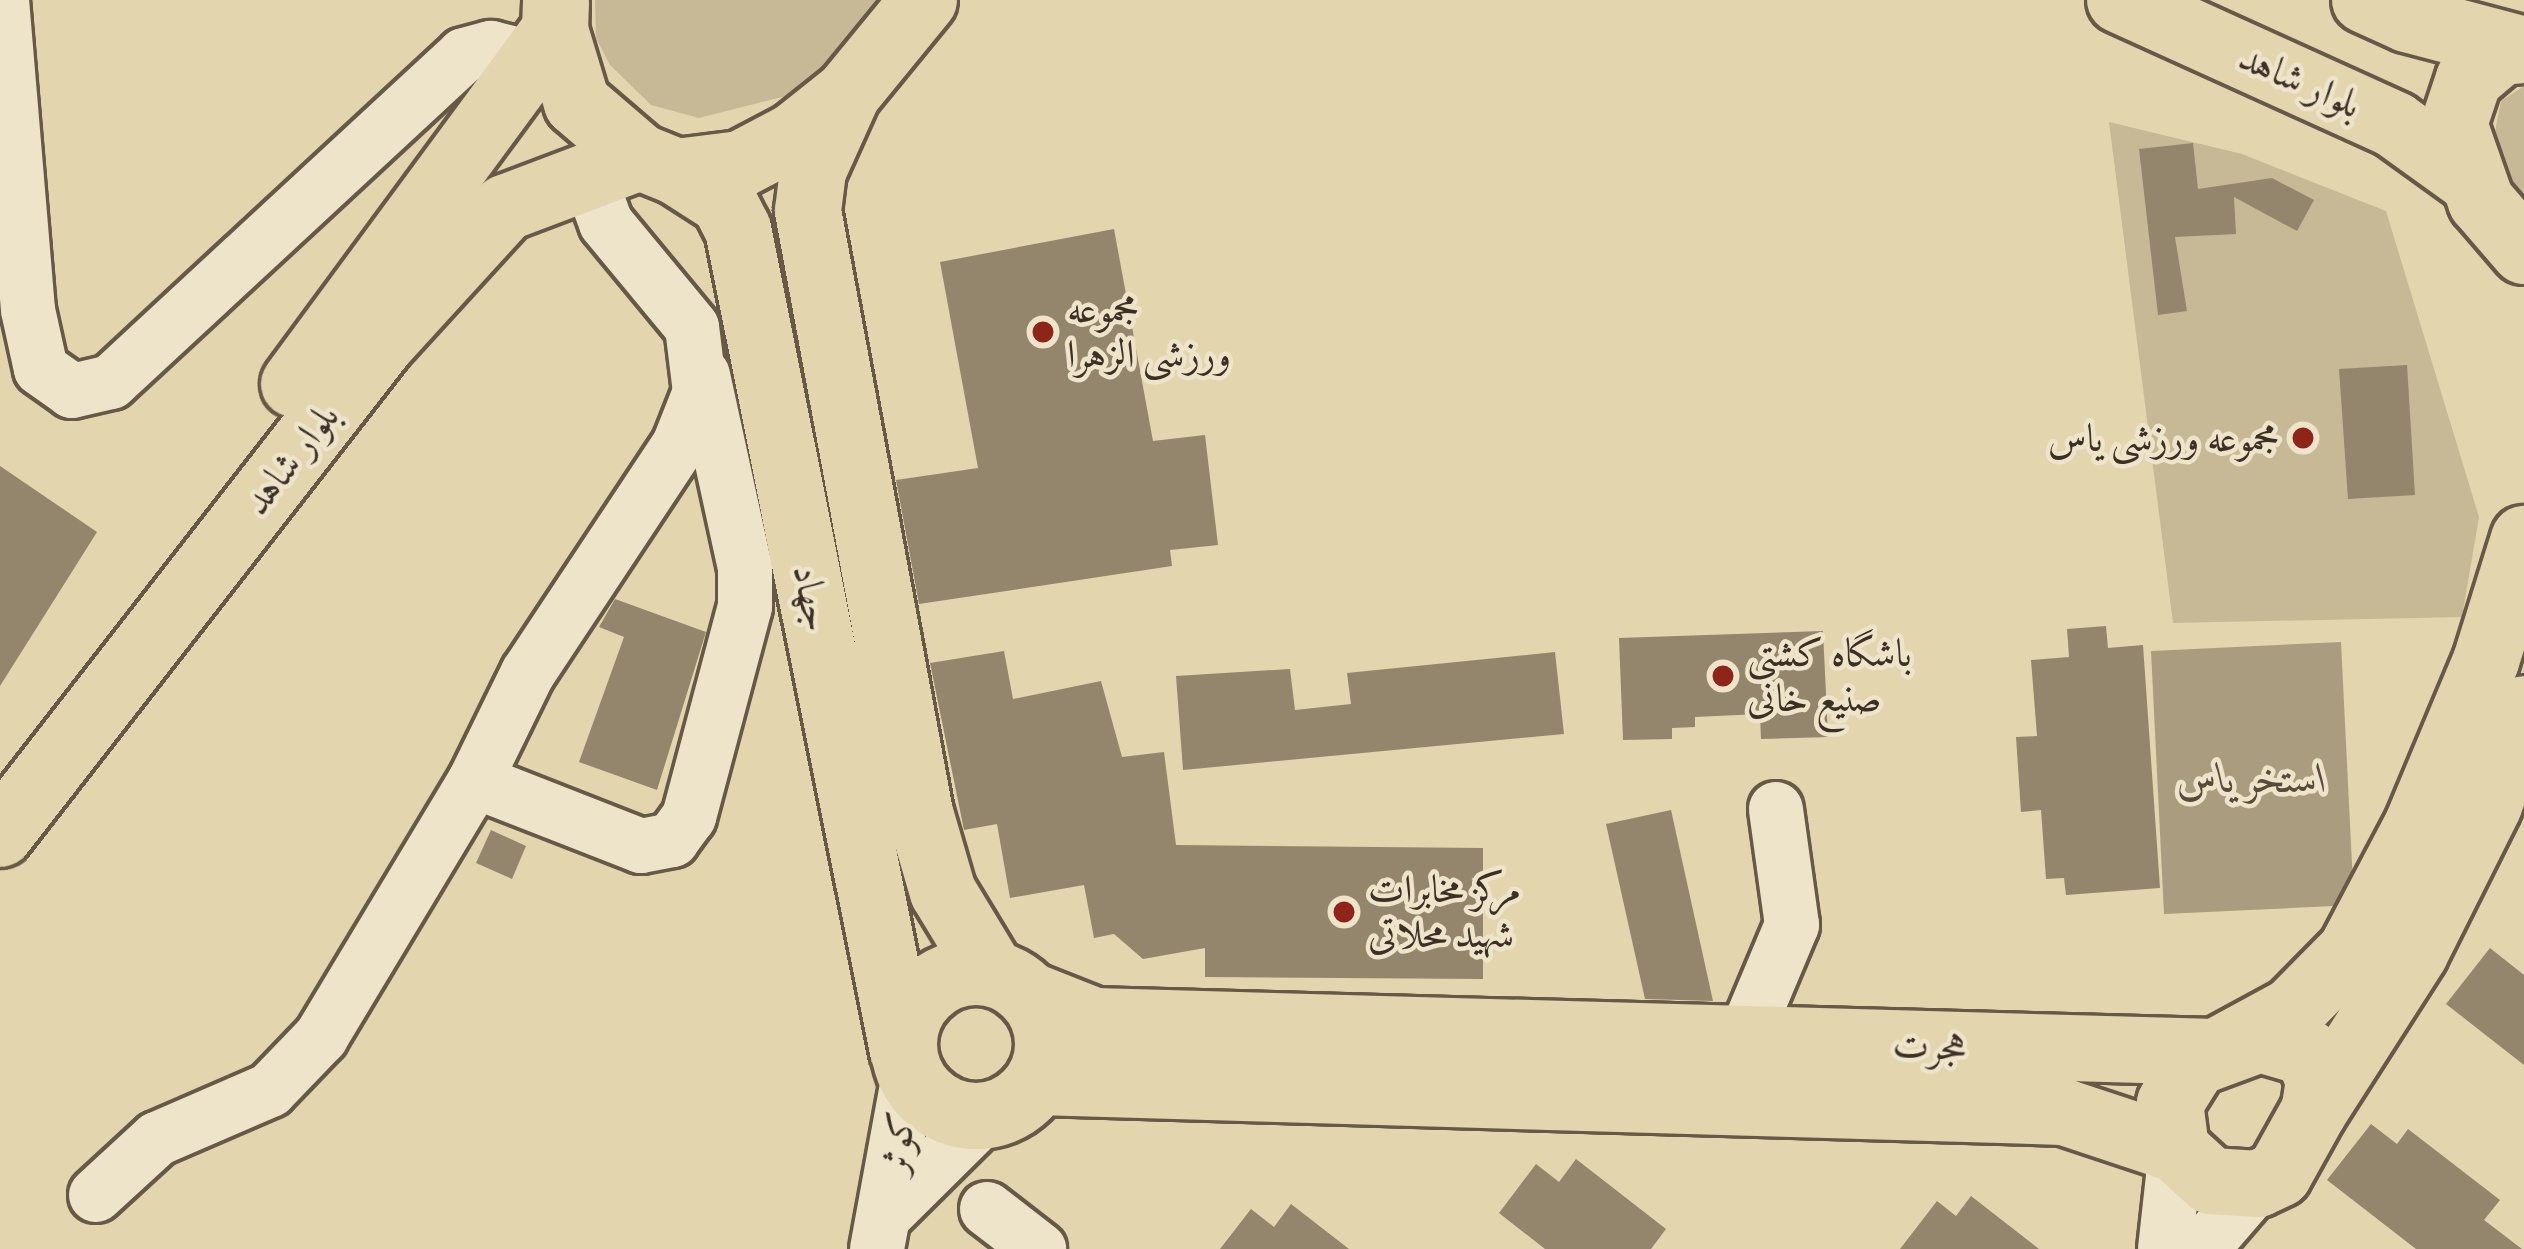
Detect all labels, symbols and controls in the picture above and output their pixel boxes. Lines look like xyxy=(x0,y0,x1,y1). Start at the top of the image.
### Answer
street label: بلوار شاهد xyxy=(2232,33,2368,129)
place label: مجموعه ورزشی الزهرا xyxy=(1067,287,1231,378)
marker: مجموعه ورزشی الزهرا xyxy=(1030,319,1056,345)
street label: بلوار شاهد xyxy=(233,394,349,524)
place label: مجموعه ورزشی یاس xyxy=(2048,415,2279,461)
marker: مجموعه ورزشی یاس xyxy=(2290,425,2316,451)
street label: جهاد xyxy=(783,561,841,635)
place label: باشگاه کشتی صنیع خانی xyxy=(1747,631,1912,722)
marker: باشگاه کشتی صنیع خانی xyxy=(1710,663,1736,689)
water label: استخر یاس xyxy=(2177,753,2327,803)
place label: مرکز مخابرات شهید محلاتی xyxy=(1368,867,1521,958)
marker: مرکز مخابرات شهید محلاتی xyxy=(1331,899,1357,925)
street label: هجرت xyxy=(1892,1021,1968,1071)
street label: کوثر xyxy=(870,1108,926,1178)

